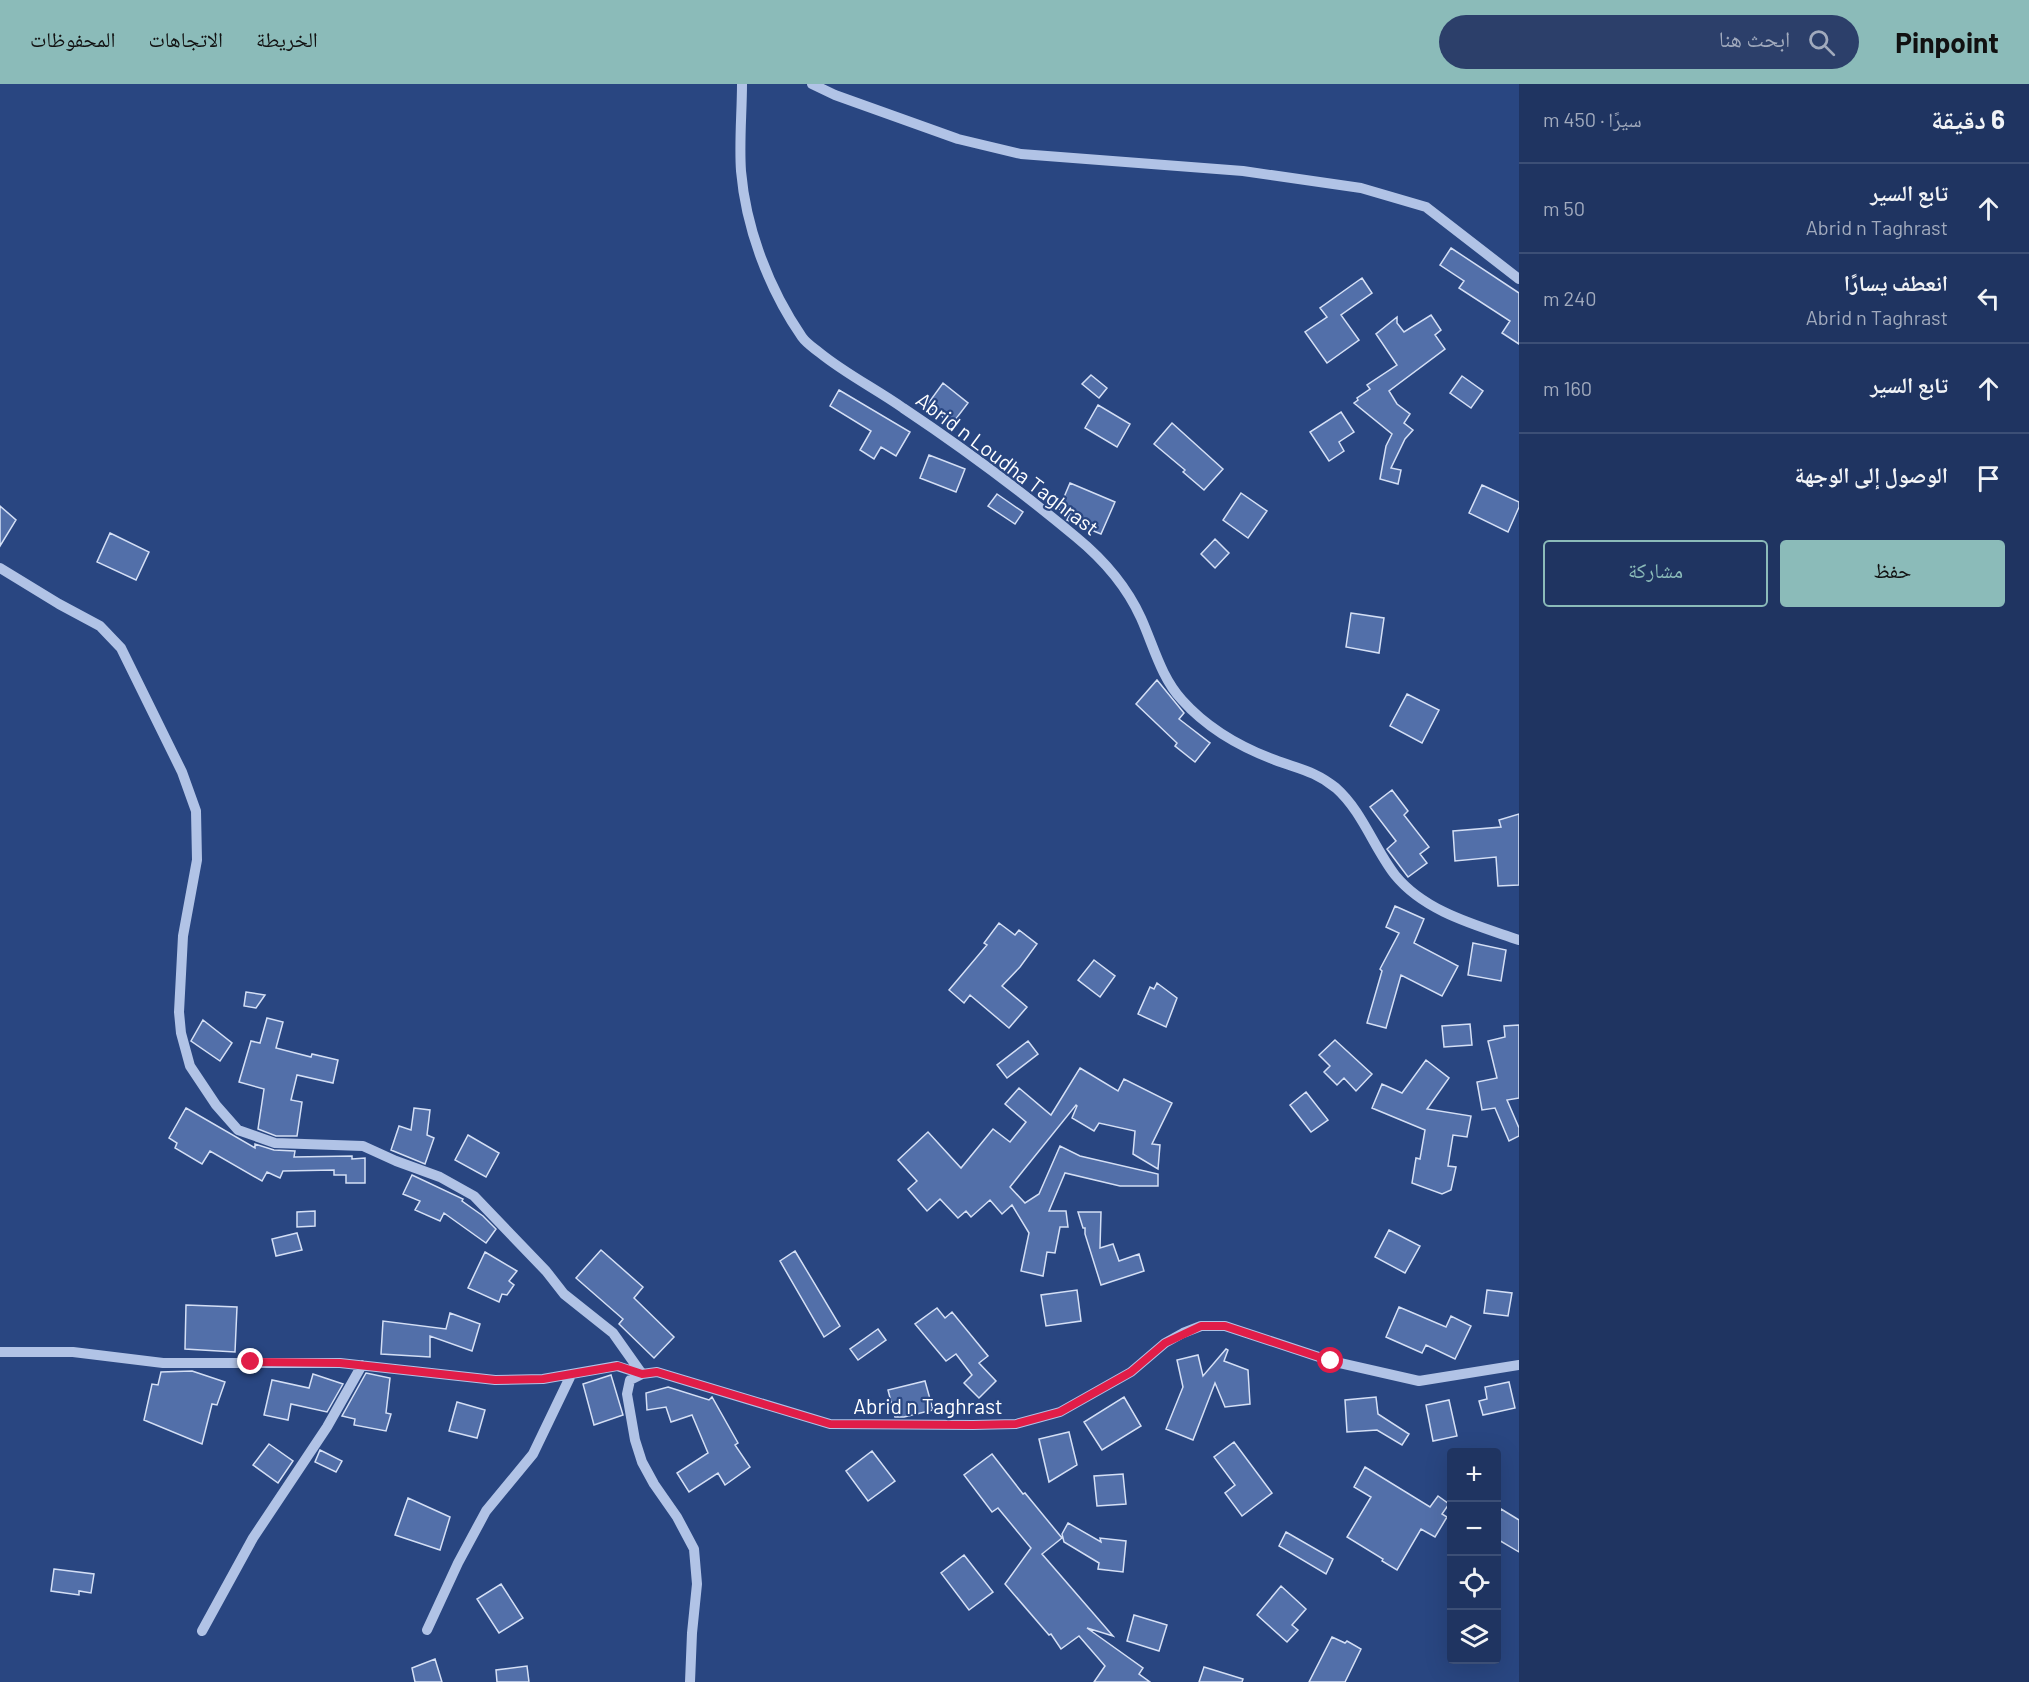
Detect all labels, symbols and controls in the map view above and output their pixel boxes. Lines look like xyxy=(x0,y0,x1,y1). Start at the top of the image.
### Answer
search box xyxy=(1439,15,1859,69)
text: ابحث هنا xyxy=(1719,25,1790,51)
text: Pinpoint xyxy=(1895,25,1999,59)
text: المحفوظات xyxy=(30,26,115,51)
text: الاتجاهات xyxy=(148,26,223,51)
text: الخريطة xyxy=(256,26,318,51)
icon: search xyxy=(1805,26,1838,59)
text: 6 دقيقة xyxy=(1931,103,2005,134)
text: سيرًا · 450 m xyxy=(1543,107,1642,131)
text: تابع السير xyxy=(1870,179,1948,205)
icon: ahead xyxy=(1972,192,2005,225)
text: 50 m xyxy=(1543,196,1585,220)
text: Abrid n Taghrast xyxy=(1806,215,1948,239)
text: انعطف يسارًا xyxy=(1844,269,1948,295)
icon: left xyxy=(1972,282,2005,315)
text: 240 m xyxy=(1543,286,1597,310)
text: Abrid n Taghrast xyxy=(1806,305,1948,329)
text: تابع السير xyxy=(1870,371,1948,397)
icon: ahead xyxy=(1972,372,2005,405)
text: 160 m xyxy=(1543,376,1592,400)
street label: Abrid n Loudha Taghrast xyxy=(912,386,1104,540)
text: الوصول إلى الوجهة xyxy=(1795,461,1948,487)
icon: arrive xyxy=(1972,462,2005,495)
button: مشاركة xyxy=(1543,540,1768,607)
button: حفظ xyxy=(1780,540,2005,607)
route start xyxy=(1317,1347,1343,1373)
route end xyxy=(237,1348,263,1374)
street label: Abrid n Taghrast xyxy=(853,1393,1003,1418)
map controls xyxy=(1447,1448,1501,1664)
button: + xyxy=(1447,1448,1501,1502)
button: − xyxy=(1447,1502,1501,1556)
button: locate xyxy=(1447,1556,1501,1610)
button: layers xyxy=(1447,1610,1501,1664)

